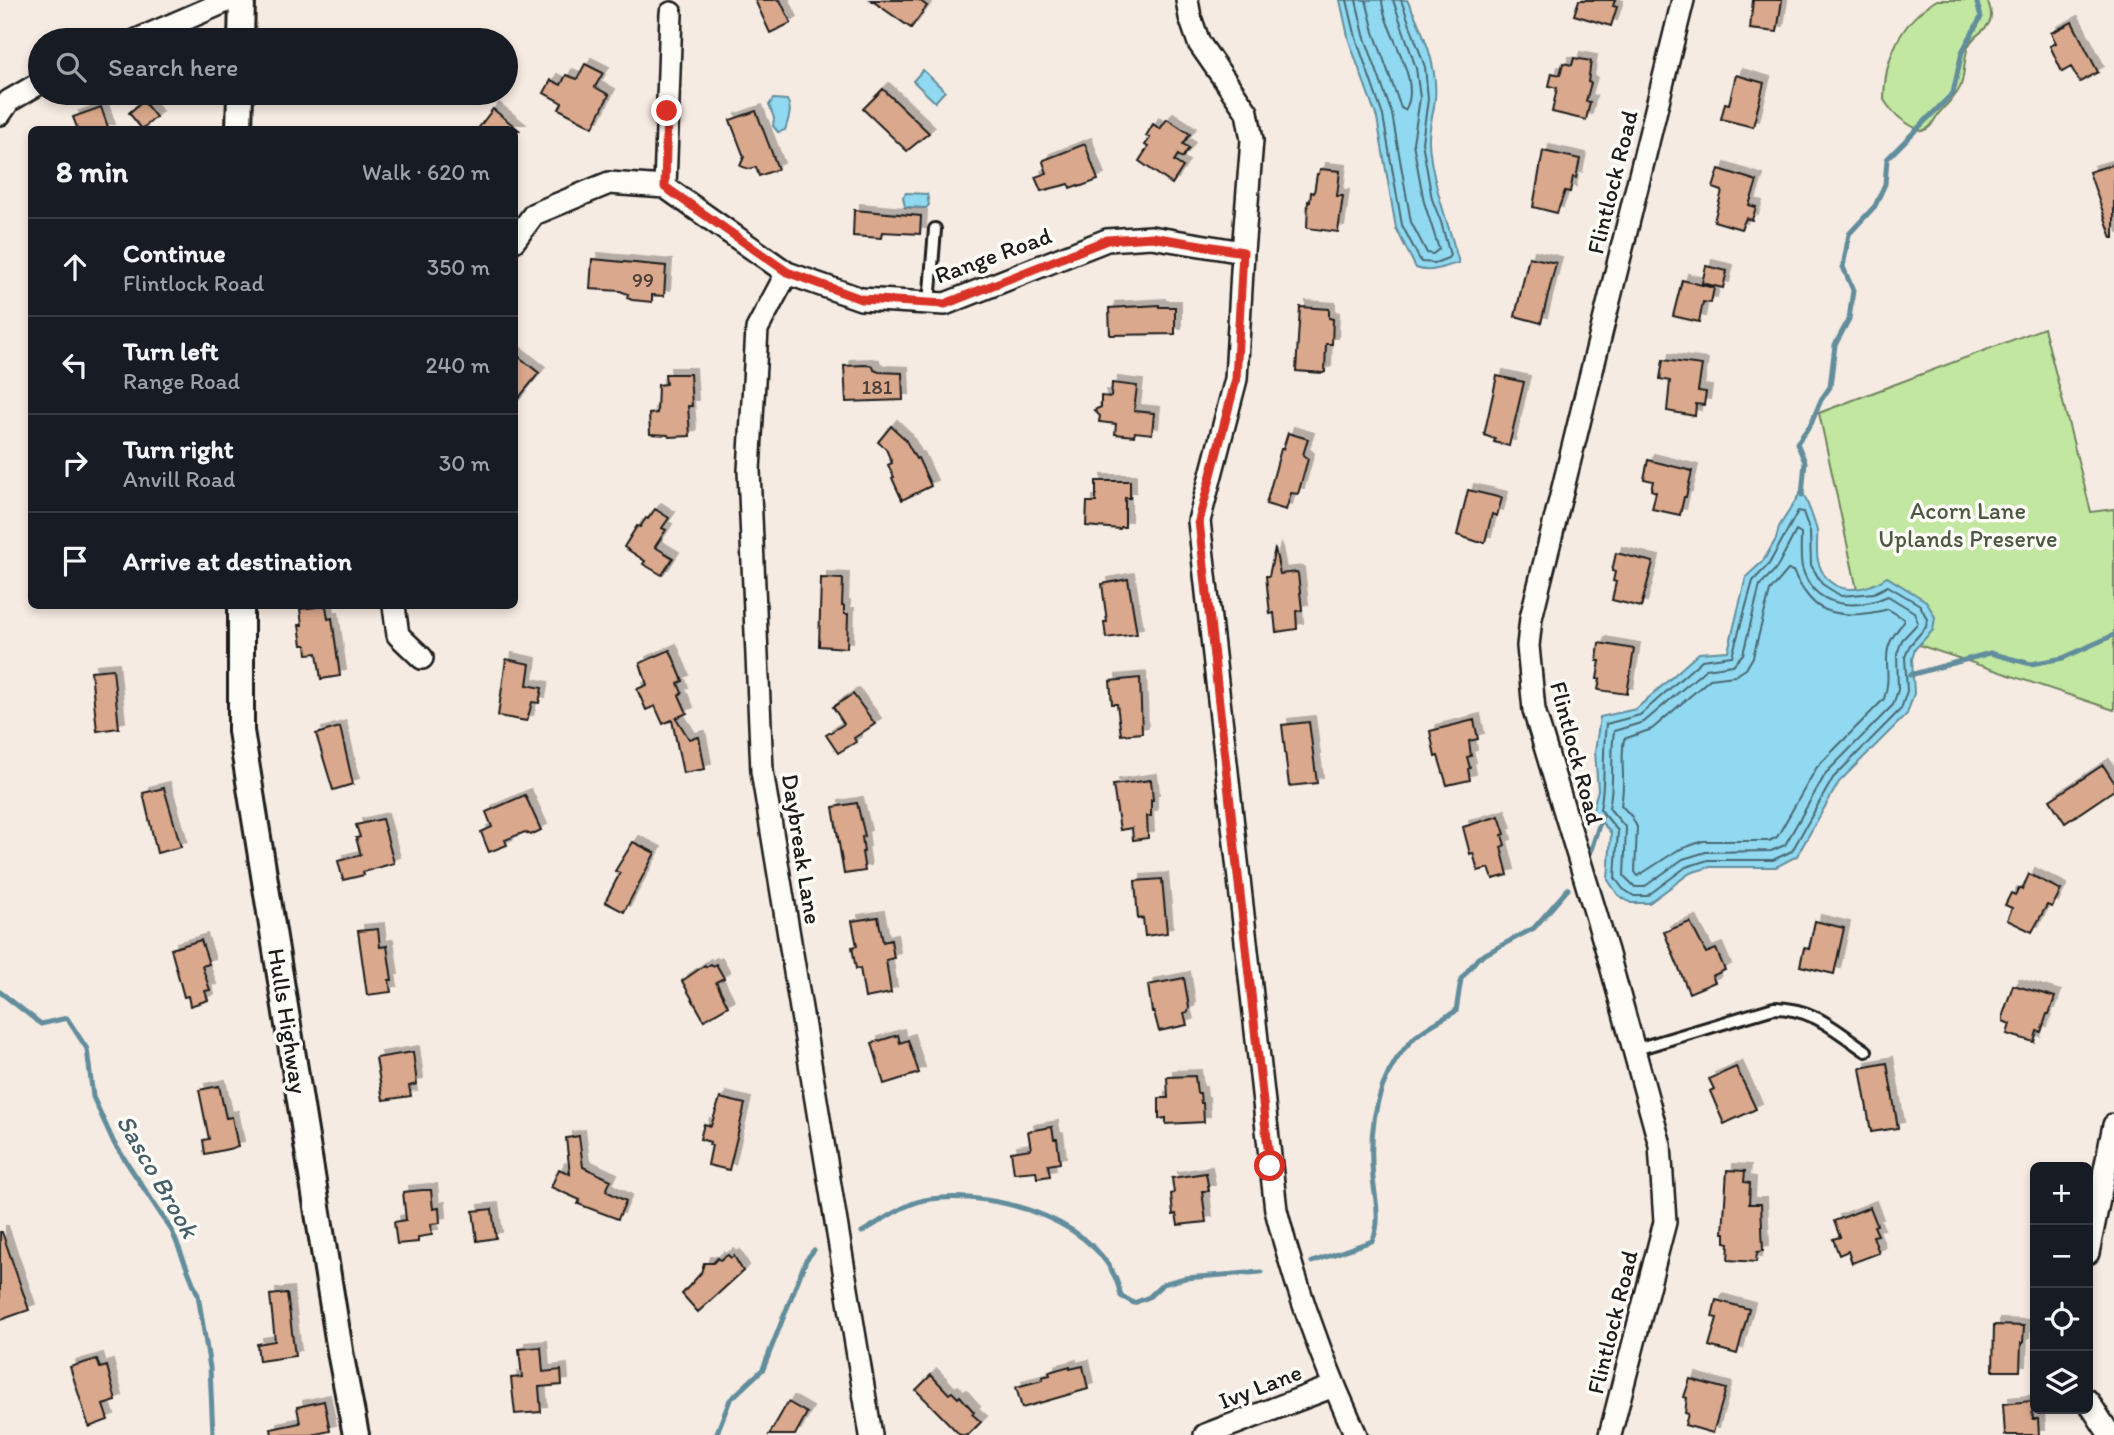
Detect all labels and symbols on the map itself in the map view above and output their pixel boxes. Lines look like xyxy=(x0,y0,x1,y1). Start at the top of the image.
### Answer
route end xyxy=(651,95,682,126)
street label: Flintlock Road xyxy=(1580,107,1644,257)
street label: Range Road xyxy=(931,220,1055,290)
house number: 99 xyxy=(632,267,654,292)
house number: 181 xyxy=(862,374,893,399)
park label: Acorn Lane Uplands Preserve xyxy=(1878,496,2058,553)
street label: Flintlock Road xyxy=(1544,678,1610,828)
street label: Daybreak Lane xyxy=(776,772,828,926)
street label: Hulls Highway xyxy=(262,946,314,1096)
water label: Sasco Brook xyxy=(110,1109,207,1245)
route start xyxy=(1254,1150,1285,1181)
street label: Flintlock Road xyxy=(1580,1247,1644,1397)
street label: Ivy Lane xyxy=(1214,1357,1306,1415)

